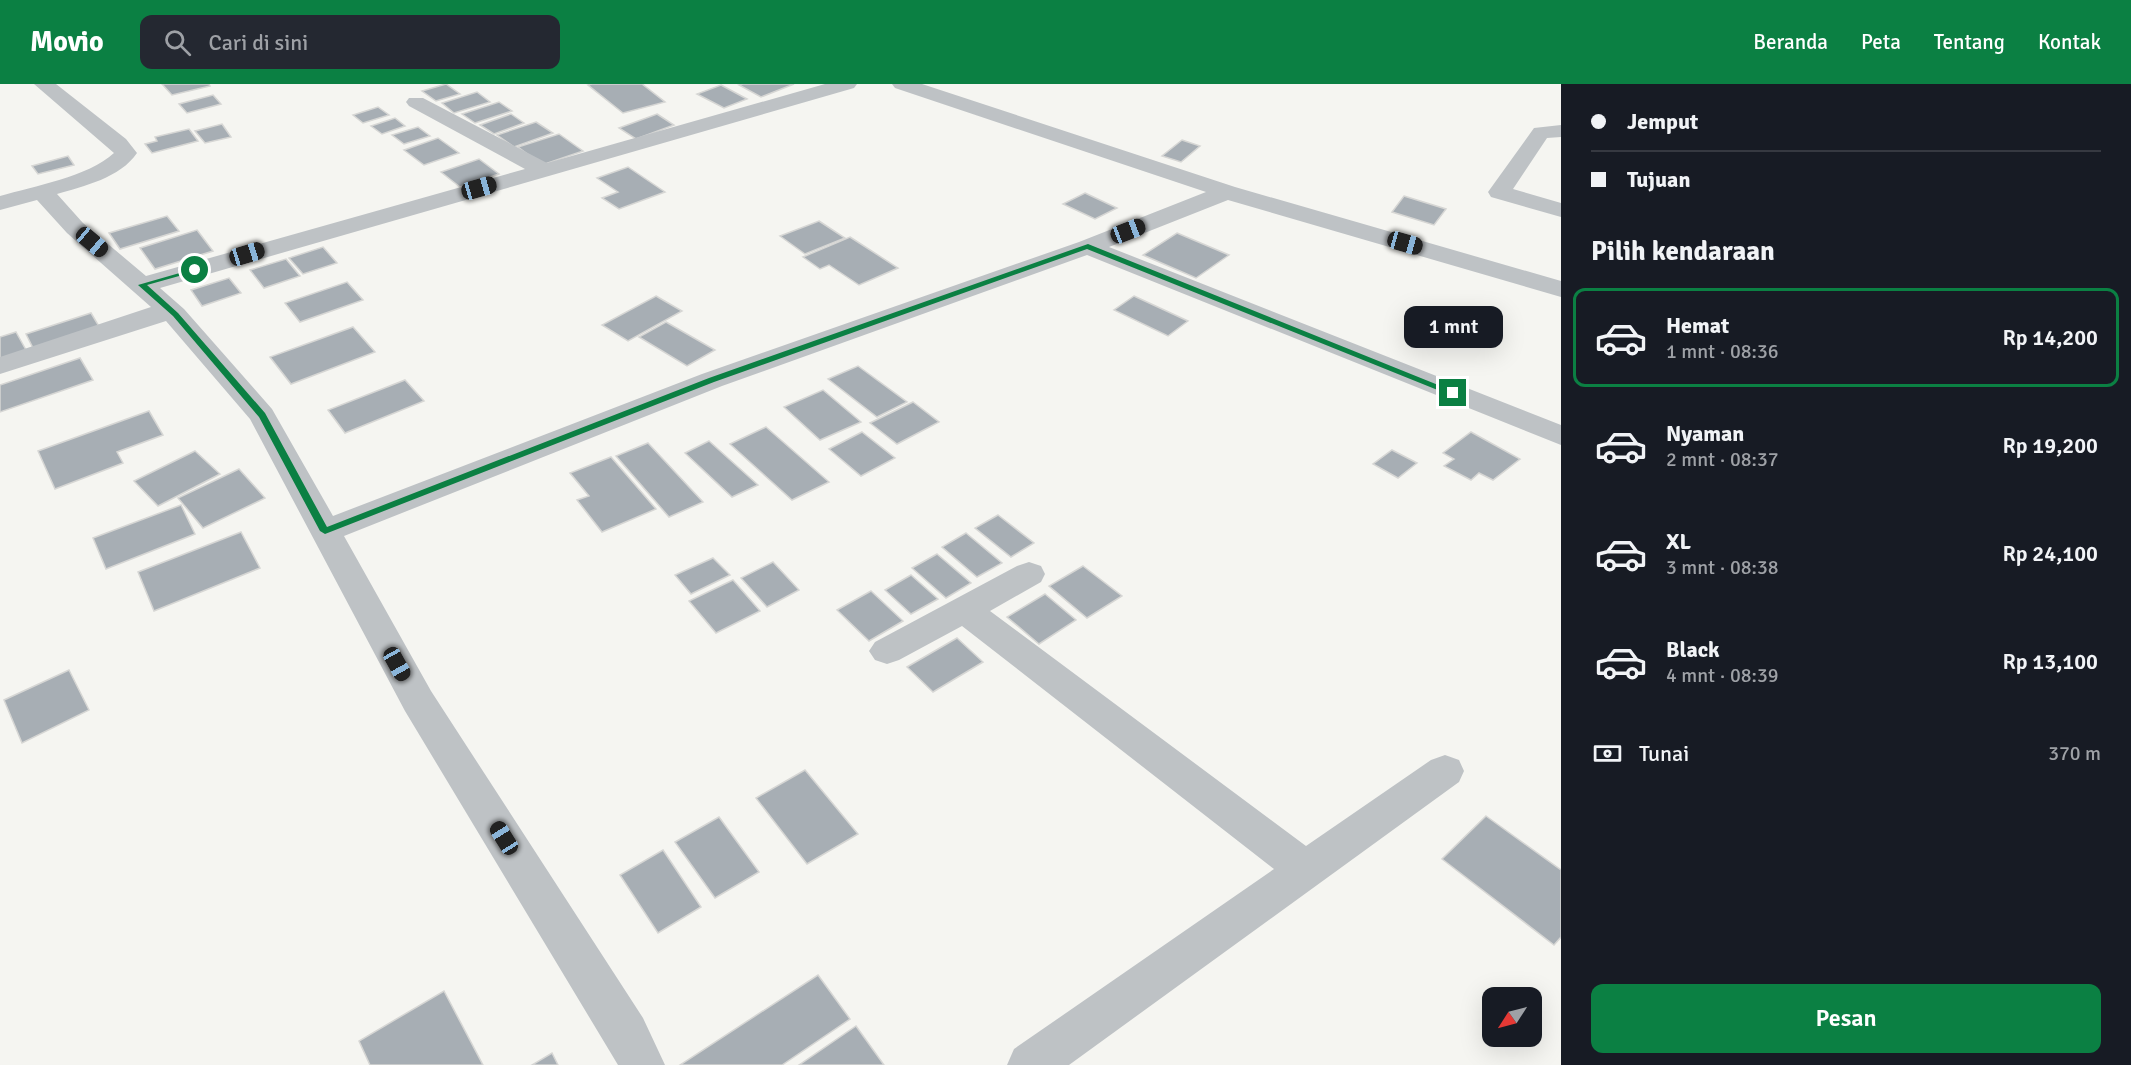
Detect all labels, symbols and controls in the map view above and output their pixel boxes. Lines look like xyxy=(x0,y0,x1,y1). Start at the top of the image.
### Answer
search box xyxy=(140,15,560,69)
text: Movio xyxy=(30,25,104,59)
icon: search xyxy=(161,26,194,59)
text: Cari di sini xyxy=(209,29,308,56)
text: Beranda xyxy=(1753,29,1828,55)
text: Peta xyxy=(1861,29,1901,55)
text: Tentang xyxy=(1934,29,2005,55)
text: Kontak xyxy=(2038,29,2101,55)
text: Jemput xyxy=(1627,108,1698,135)
text: Tujuan xyxy=(1627,166,1690,193)
car xyxy=(459,174,499,202)
car xyxy=(1108,216,1148,246)
car xyxy=(72,224,112,260)
car xyxy=(1385,229,1425,257)
text: Pilih kendaraan xyxy=(1591,235,1775,268)
car xyxy=(227,240,267,268)
route start xyxy=(181,256,208,283)
callout: 1 mnt xyxy=(1404,306,1502,348)
icon: car xyxy=(1594,311,1648,365)
text: Hemat xyxy=(1666,312,1729,339)
text: 1 mnt xyxy=(1429,314,1478,339)
text: Rp 14,200 xyxy=(2002,324,2098,351)
text: 1 mnt · 08:36 xyxy=(1666,339,1779,364)
route end xyxy=(1439,379,1466,406)
icon: car xyxy=(1594,419,1648,473)
text: Nyaman xyxy=(1666,420,1744,447)
text: Rp 19,200 xyxy=(2002,432,2098,459)
text: 2 mnt · 08:37 xyxy=(1666,447,1779,472)
icon: car xyxy=(1594,527,1648,581)
text: XL xyxy=(1666,528,1691,555)
text: Rp 24,100 xyxy=(2002,540,2098,567)
text: 3 mnt · 08:38 xyxy=(1666,555,1779,580)
icon: car xyxy=(1594,635,1648,689)
text: Black xyxy=(1666,636,1720,663)
car xyxy=(380,644,414,684)
text: Rp 13,100 xyxy=(2002,648,2098,675)
text: 4 mnt · 08:39 xyxy=(1666,663,1779,688)
icon: cash xyxy=(1591,737,1624,770)
text: Tunai xyxy=(1639,740,1689,767)
text: 370 m xyxy=(2048,741,2101,766)
car xyxy=(487,818,521,858)
button: Pesan xyxy=(1591,984,2101,1053)
north arrow xyxy=(1482,987,1542,1047)
map controls xyxy=(1482,987,1542,1047)

